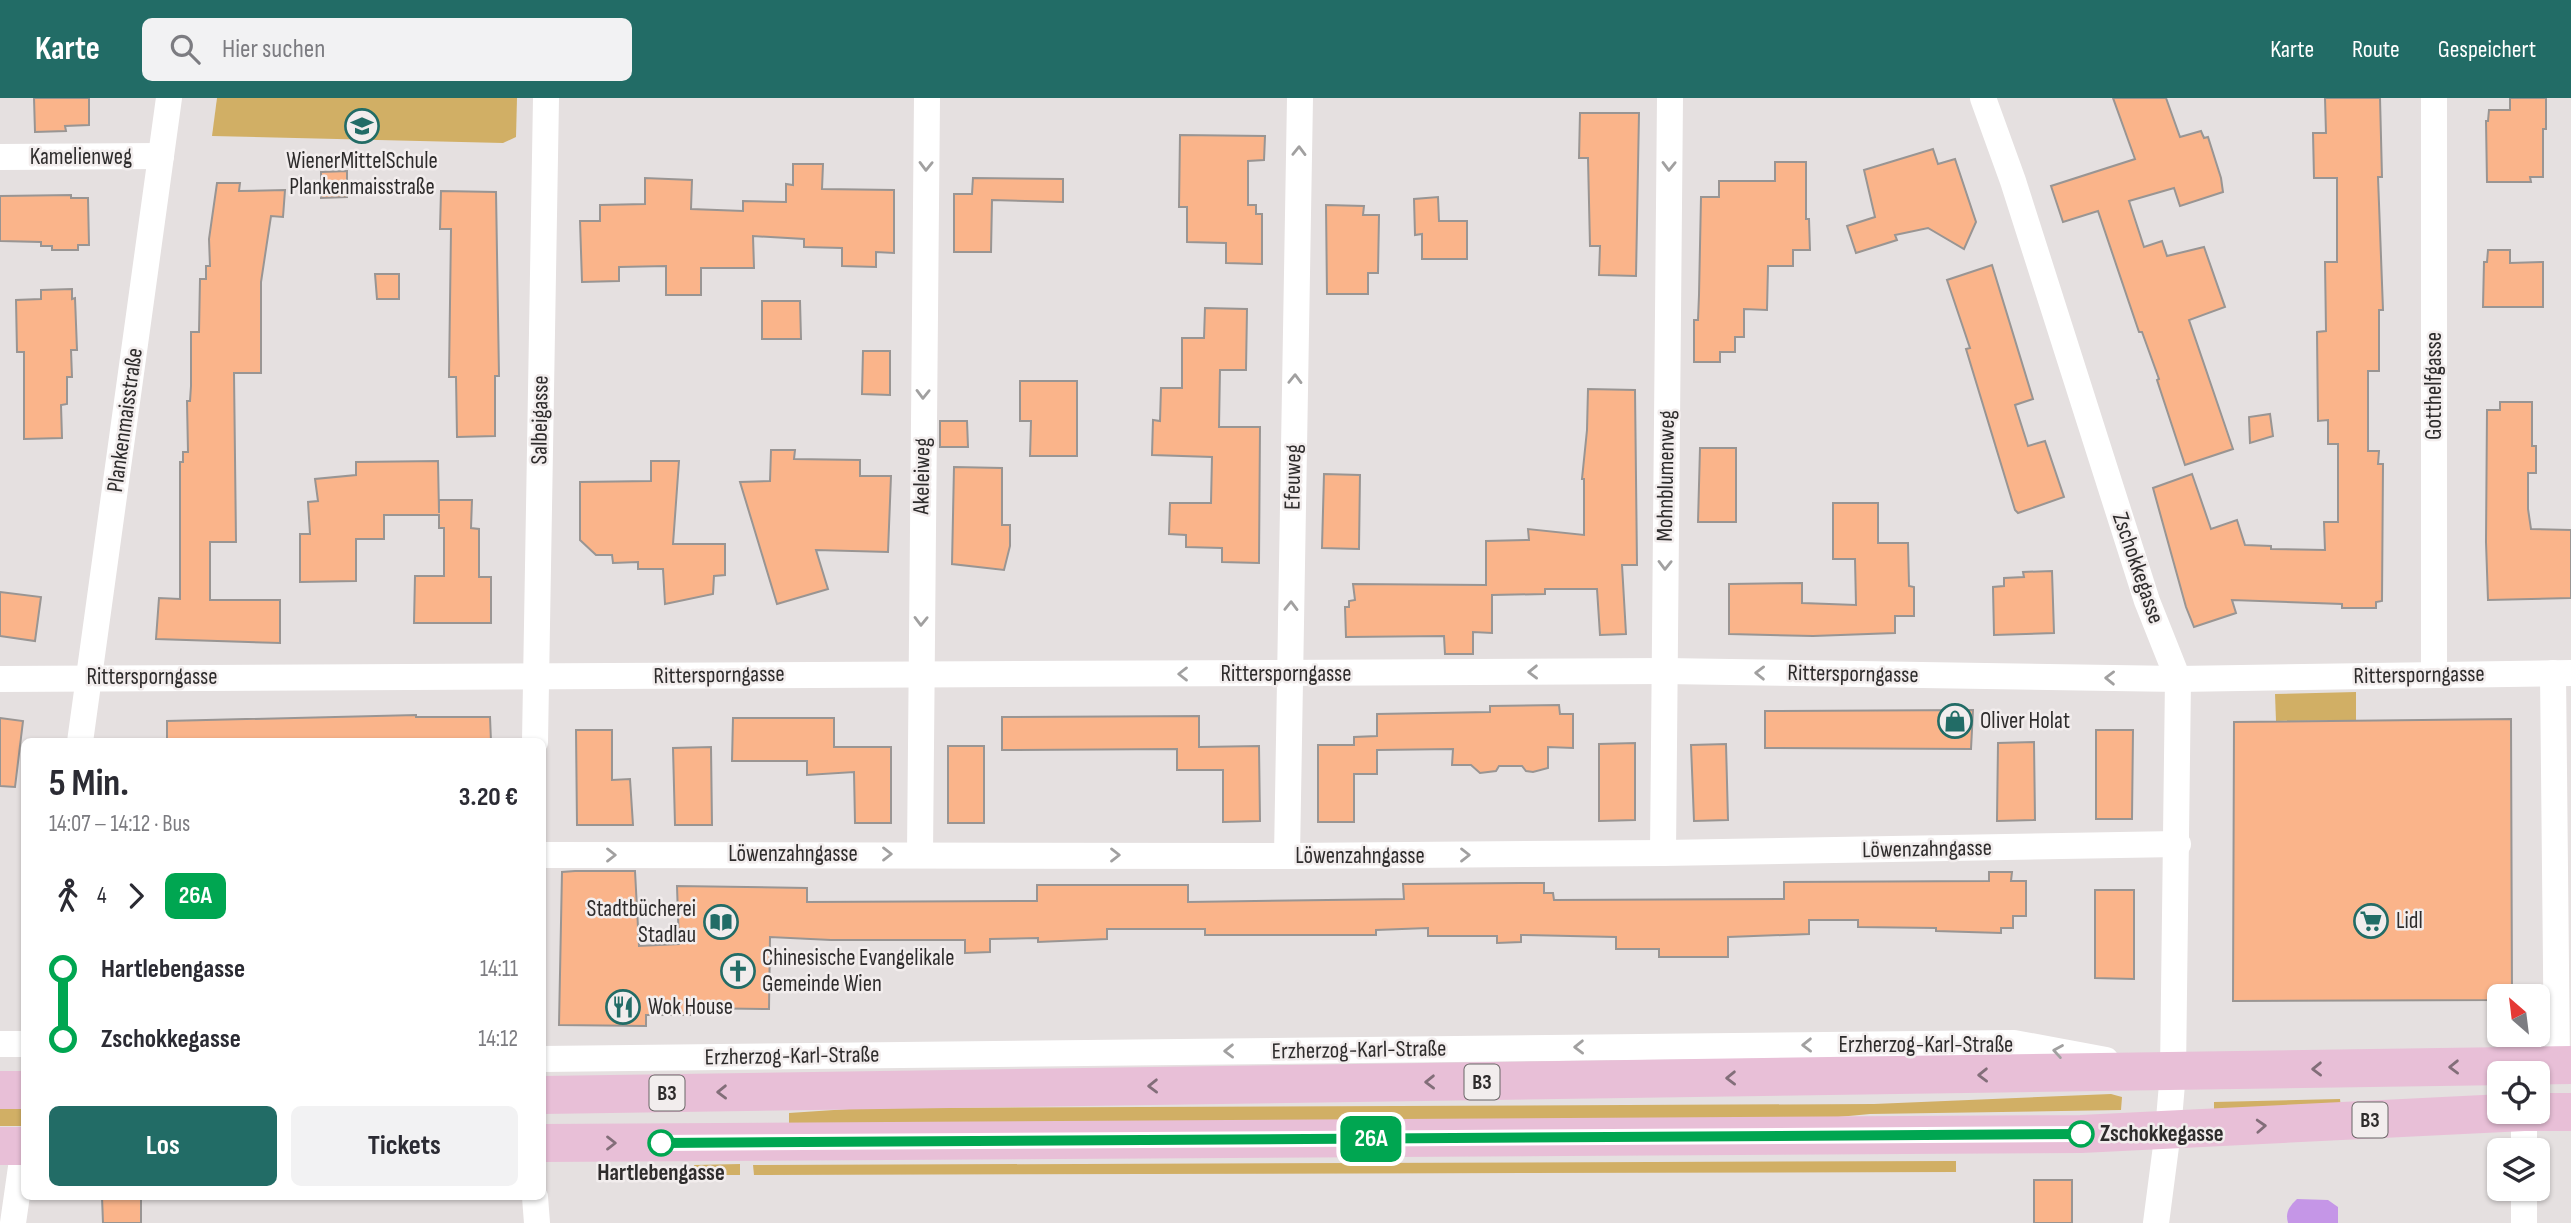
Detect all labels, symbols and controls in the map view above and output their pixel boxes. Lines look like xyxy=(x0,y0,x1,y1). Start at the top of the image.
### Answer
search box xyxy=(142,18,632,81)
text: Karte xyxy=(35,29,100,69)
icon: search xyxy=(166,30,204,68)
text: Hier suchen xyxy=(222,34,325,65)
text: Karte xyxy=(2270,35,2314,64)
text: Route xyxy=(2352,35,2400,64)
text: Gespeichert xyxy=(2438,35,2536,64)
school or university icon: WienerMittelSchule Plankenmaisstraße xyxy=(343,107,381,145)
street label: Kamelienweg xyxy=(30,143,132,171)
one-way arrow xyxy=(1291,146,1307,156)
place label: WienerMittelSchule Plankenmaisstraße xyxy=(286,147,438,201)
one-way arrow xyxy=(918,161,934,172)
one-way arrow xyxy=(1662,161,1677,172)
street label: Gotthelfgasse xyxy=(2420,332,2448,440)
street label: Plankenmaisstraße xyxy=(101,346,149,494)
one-way arrow xyxy=(1287,373,1303,383)
street label: Salbeigasse xyxy=(525,375,555,465)
one-way arrow xyxy=(915,389,931,399)
street label: Mohnblumenweg xyxy=(1651,410,1681,542)
street label: Akeleiweg xyxy=(907,437,937,516)
street label: Efeuweg xyxy=(1278,444,1308,510)
street label: Zschokkegasse xyxy=(2106,509,2170,627)
one-way arrow xyxy=(1657,560,1673,571)
one-way arrow xyxy=(1283,600,1298,611)
one-way arrow xyxy=(913,616,929,627)
street label: Rittersporngasse xyxy=(1787,659,1919,689)
street label: Rittersporngasse xyxy=(653,660,785,690)
street label: Rittersporngasse xyxy=(1220,660,1352,688)
street label: Rittersporngasse xyxy=(2353,660,2485,690)
street label: Rittersporngasse xyxy=(86,663,218,691)
one-way arrow xyxy=(1527,664,1538,680)
one-way arrow xyxy=(1755,665,1766,680)
one-way arrow xyxy=(1177,666,1188,682)
one-way arrow xyxy=(2104,670,2115,686)
shop icon: Oliver Holat xyxy=(1936,702,1974,740)
place label: Oliver Holat xyxy=(1980,707,2070,735)
text: 5 Min. xyxy=(49,761,129,806)
text: 3.20 € xyxy=(459,782,518,813)
text: 14:07 – 14:12 · Bus xyxy=(49,810,190,838)
street label: Löwenzahngasse xyxy=(1862,834,1992,864)
street label: Löwenzahngasse xyxy=(728,840,858,868)
street label: Löwenzahngasse xyxy=(1295,842,1425,870)
one-way arrow xyxy=(882,846,893,862)
one-way arrow xyxy=(606,847,616,863)
one-way arrow xyxy=(1110,847,1120,863)
one-way arrow xyxy=(1460,847,1470,863)
icon: walk xyxy=(49,877,87,915)
icon: forward xyxy=(117,877,155,915)
text: 26A xyxy=(179,881,212,910)
text: 4 xyxy=(97,882,107,910)
place label: Stadtbücherei Stadlau xyxy=(587,895,696,949)
supermarket icon: Lidl xyxy=(2352,902,2390,940)
library icon: Stadtbücherei Stadlau xyxy=(702,903,740,941)
place label: Lidl xyxy=(2396,907,2423,935)
place label: Chinesische Evangelikale Gemeinde Wien xyxy=(762,944,954,998)
church icon: Chinesische Evangelikale Gemeinde Wien xyxy=(719,952,757,990)
text: Hartlebengasse xyxy=(101,954,245,985)
text: 14:11 xyxy=(480,955,518,983)
north arrow xyxy=(2487,984,2550,1046)
map controls xyxy=(2487,984,2550,1201)
restaurant icon: Wok House xyxy=(604,988,642,1026)
place label: Wok House xyxy=(648,993,733,1021)
text: Zschokkegasse xyxy=(101,1024,241,1055)
text: 14:12 xyxy=(478,1025,518,1053)
street label: Erzherzog-Karl-Straße xyxy=(1839,1031,2013,1059)
street label: Erzherzog-Karl-Straße xyxy=(1271,1034,1447,1066)
one-way arrow xyxy=(1801,1037,1811,1053)
street label: Erzherzog-Karl-Straße xyxy=(704,1040,880,1072)
one-way arrow xyxy=(1573,1040,1584,1055)
one-way arrow xyxy=(1224,1043,1234,1059)
one-way arrow xyxy=(2052,1044,2064,1059)
one-way arrow xyxy=(2448,1059,2459,1075)
button: locate xyxy=(2487,1061,2550,1124)
one-way arrow xyxy=(2312,1062,2323,1077)
road number: B3 xyxy=(1464,1065,1500,1100)
one-way arrow xyxy=(1977,1067,1987,1083)
one-way arrow xyxy=(1725,1070,1735,1086)
one-way arrow xyxy=(1424,1075,1435,1090)
road number: B3 xyxy=(650,1076,684,1110)
one-way arrow xyxy=(1147,1078,1158,1094)
one-way arrow xyxy=(717,1085,728,1100)
road number: B3 xyxy=(2352,1102,2388,1138)
button: Los xyxy=(49,1106,277,1186)
button: Tickets xyxy=(291,1106,518,1186)
line badge: 26A xyxy=(1331,1116,1411,1162)
one-way arrow xyxy=(2256,1119,2267,1134)
place label: Zschokkegasse xyxy=(2100,1120,2224,1148)
marker: Zschokkegasse xyxy=(2068,1121,2094,1147)
text: 26A xyxy=(1354,1124,1388,1153)
marker: Hartlebengasse xyxy=(648,1130,674,1156)
one-way arrow xyxy=(606,1135,616,1151)
button: layers xyxy=(2487,1138,2550,1201)
place label: Hartlebengasse xyxy=(597,1159,725,1187)

